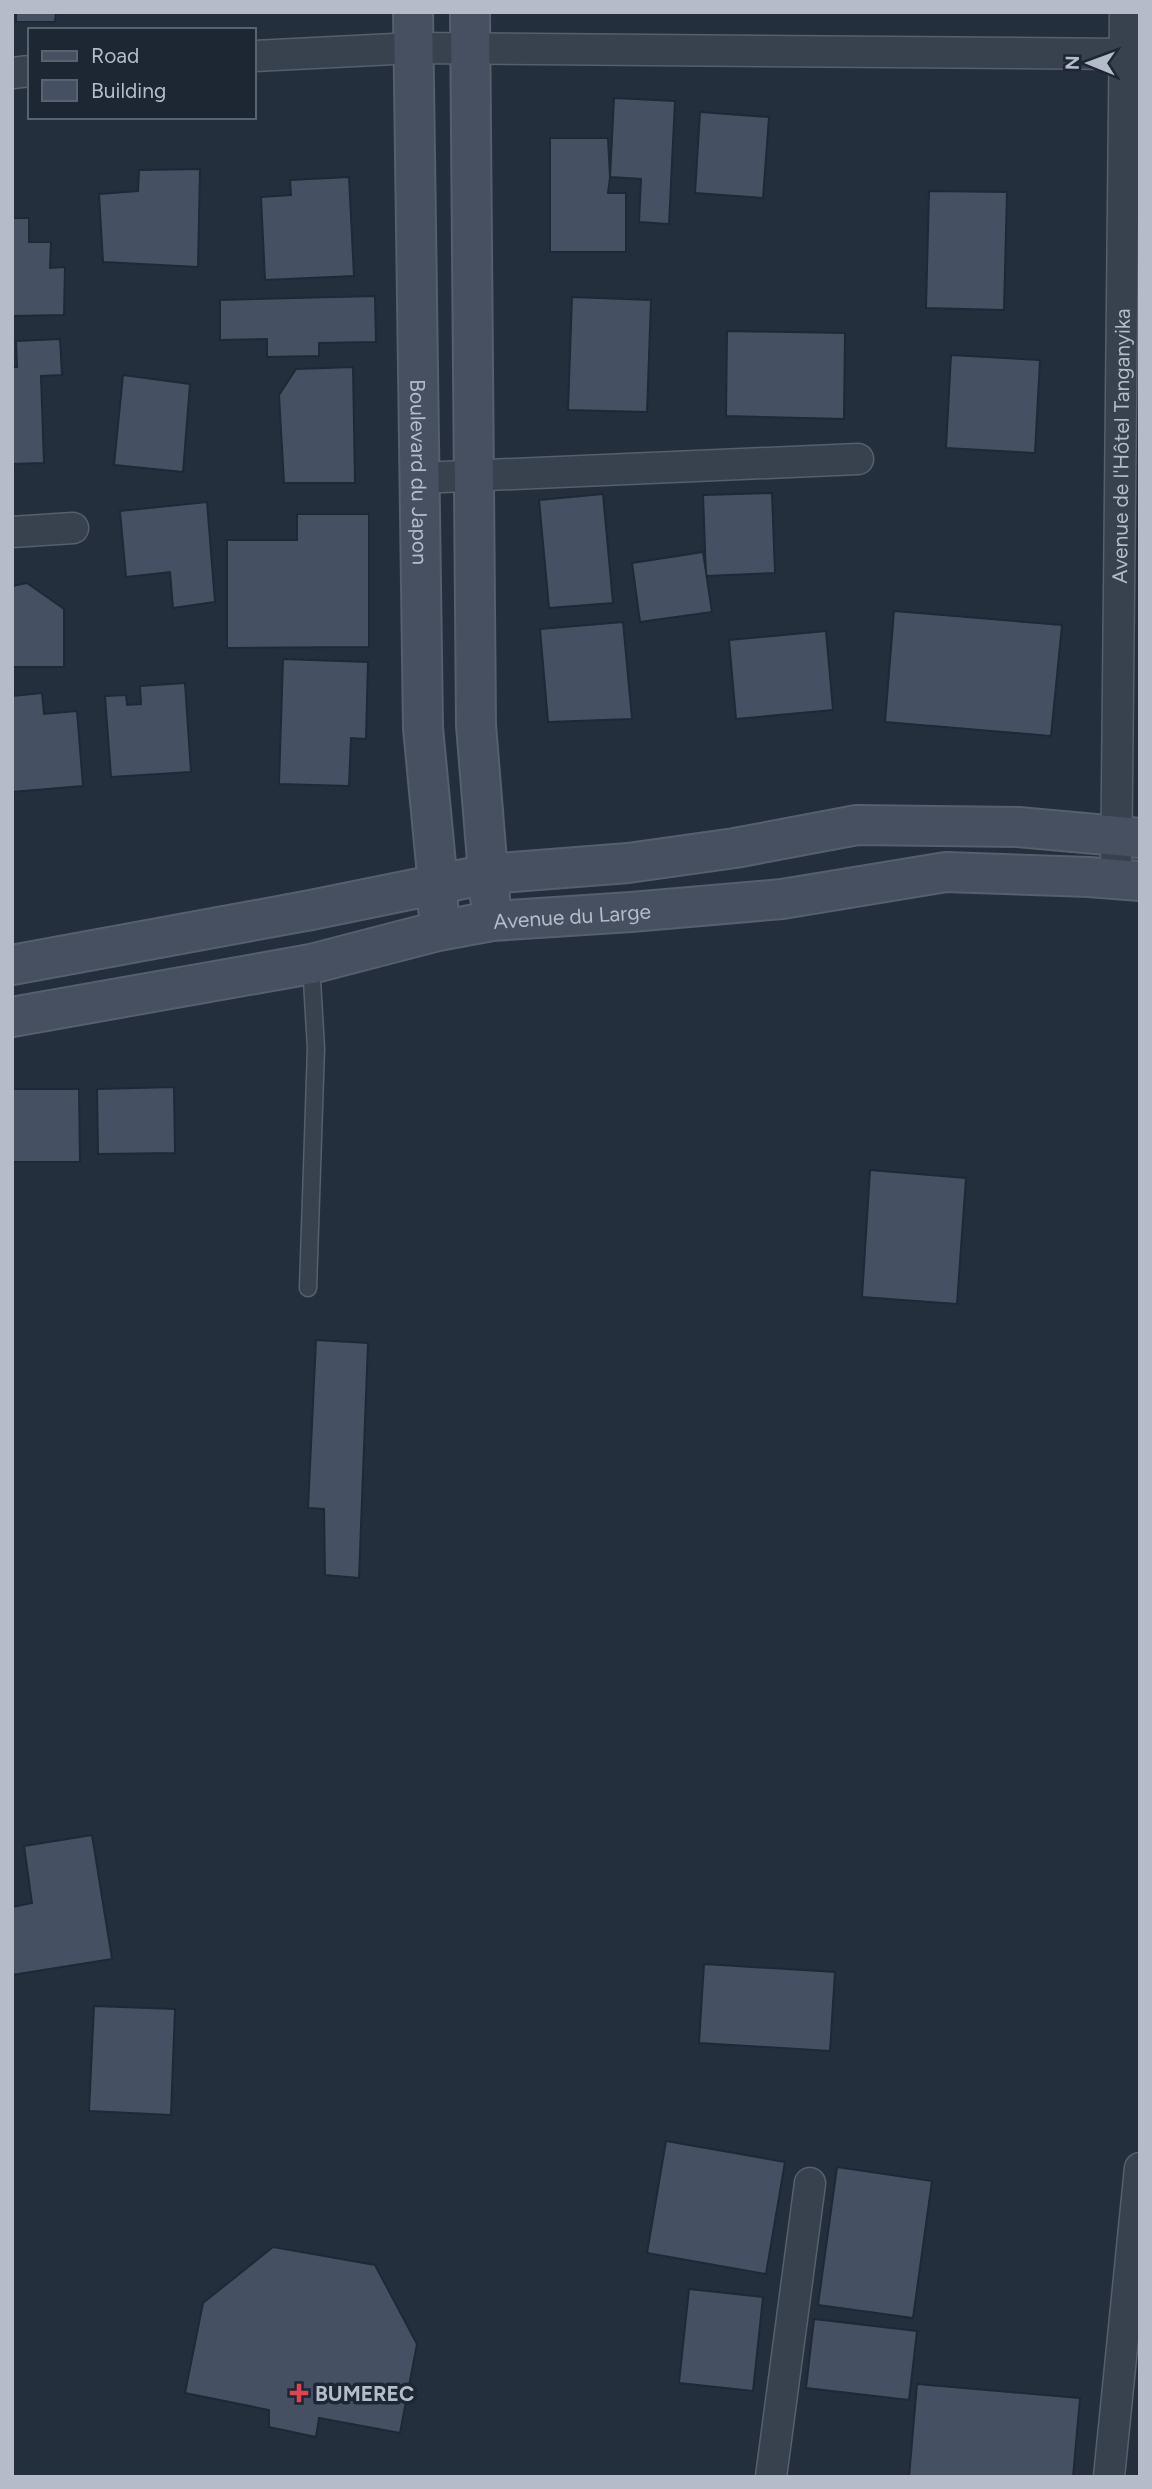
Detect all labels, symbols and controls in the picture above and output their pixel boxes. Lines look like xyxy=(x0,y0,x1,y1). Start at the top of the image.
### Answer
legend xyxy=(28,28,256,119)
north arrow xyxy=(1054,28,1124,98)
text: Road xyxy=(91,43,139,68)
text: N xyxy=(1061,55,1084,70)
text: Building xyxy=(91,78,166,103)
street label: Avenue de l'Hôtel Tanganyika xyxy=(1107,308,1134,584)
street label: Boulevard du Japon xyxy=(406,379,433,565)
street label: Avenue du Large xyxy=(492,898,652,933)
place label: BUMEREC xyxy=(315,2381,414,2406)
marker: BUMEREC xyxy=(289,2383,309,2403)

